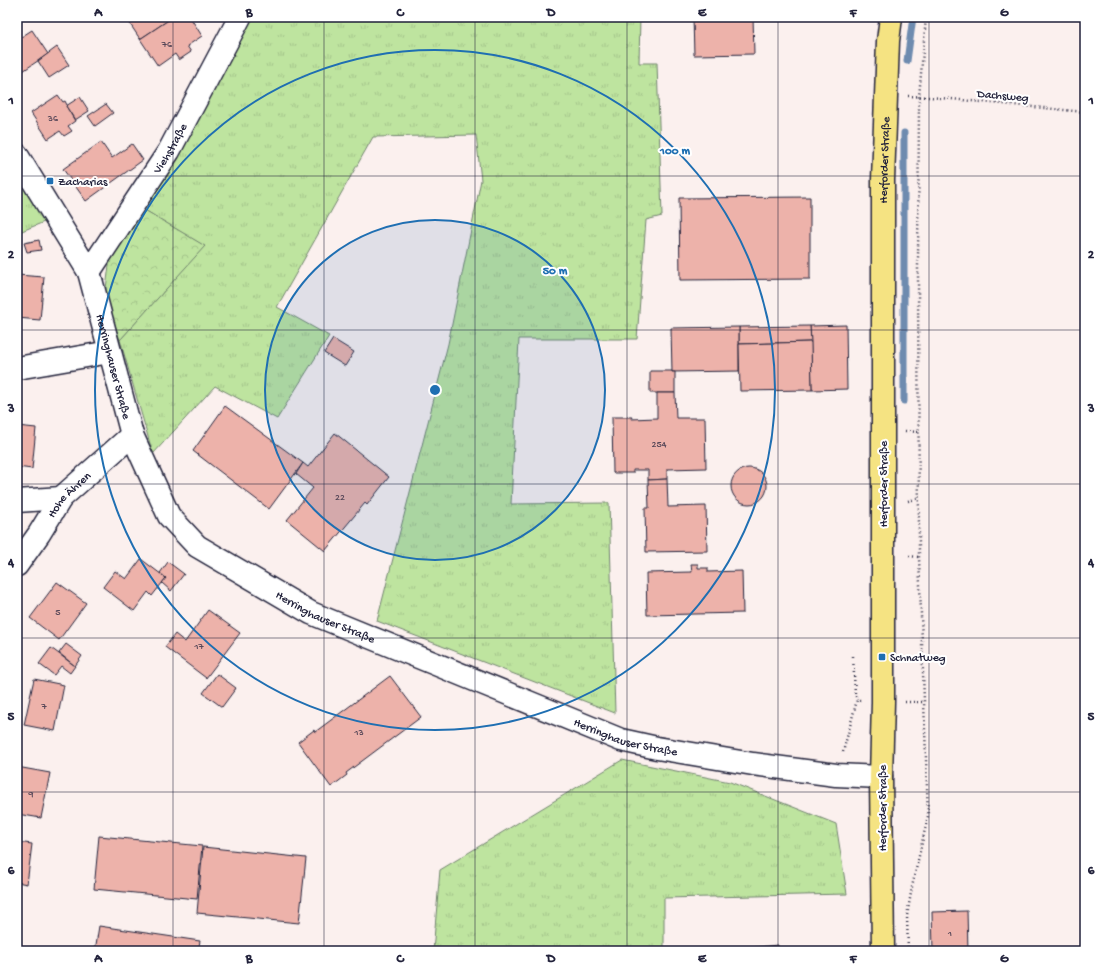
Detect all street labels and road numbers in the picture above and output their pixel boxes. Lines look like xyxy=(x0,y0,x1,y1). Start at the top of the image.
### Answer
street label: Dachsweg xyxy=(975,88,1029,106)
street label: Herforder Straße xyxy=(878,116,894,203)
street label: Viehstraße xyxy=(151,121,192,178)
street label: Herringhauser Straße xyxy=(91,313,133,422)
street label: Herforder Straße xyxy=(878,440,892,527)
street label: Hohe Ähren xyxy=(46,470,95,521)
street label: Herringhauser Straße xyxy=(273,589,377,648)
street label: Herringhauser Straße xyxy=(571,716,679,760)
street label: Herforder Straße xyxy=(877,764,891,851)

